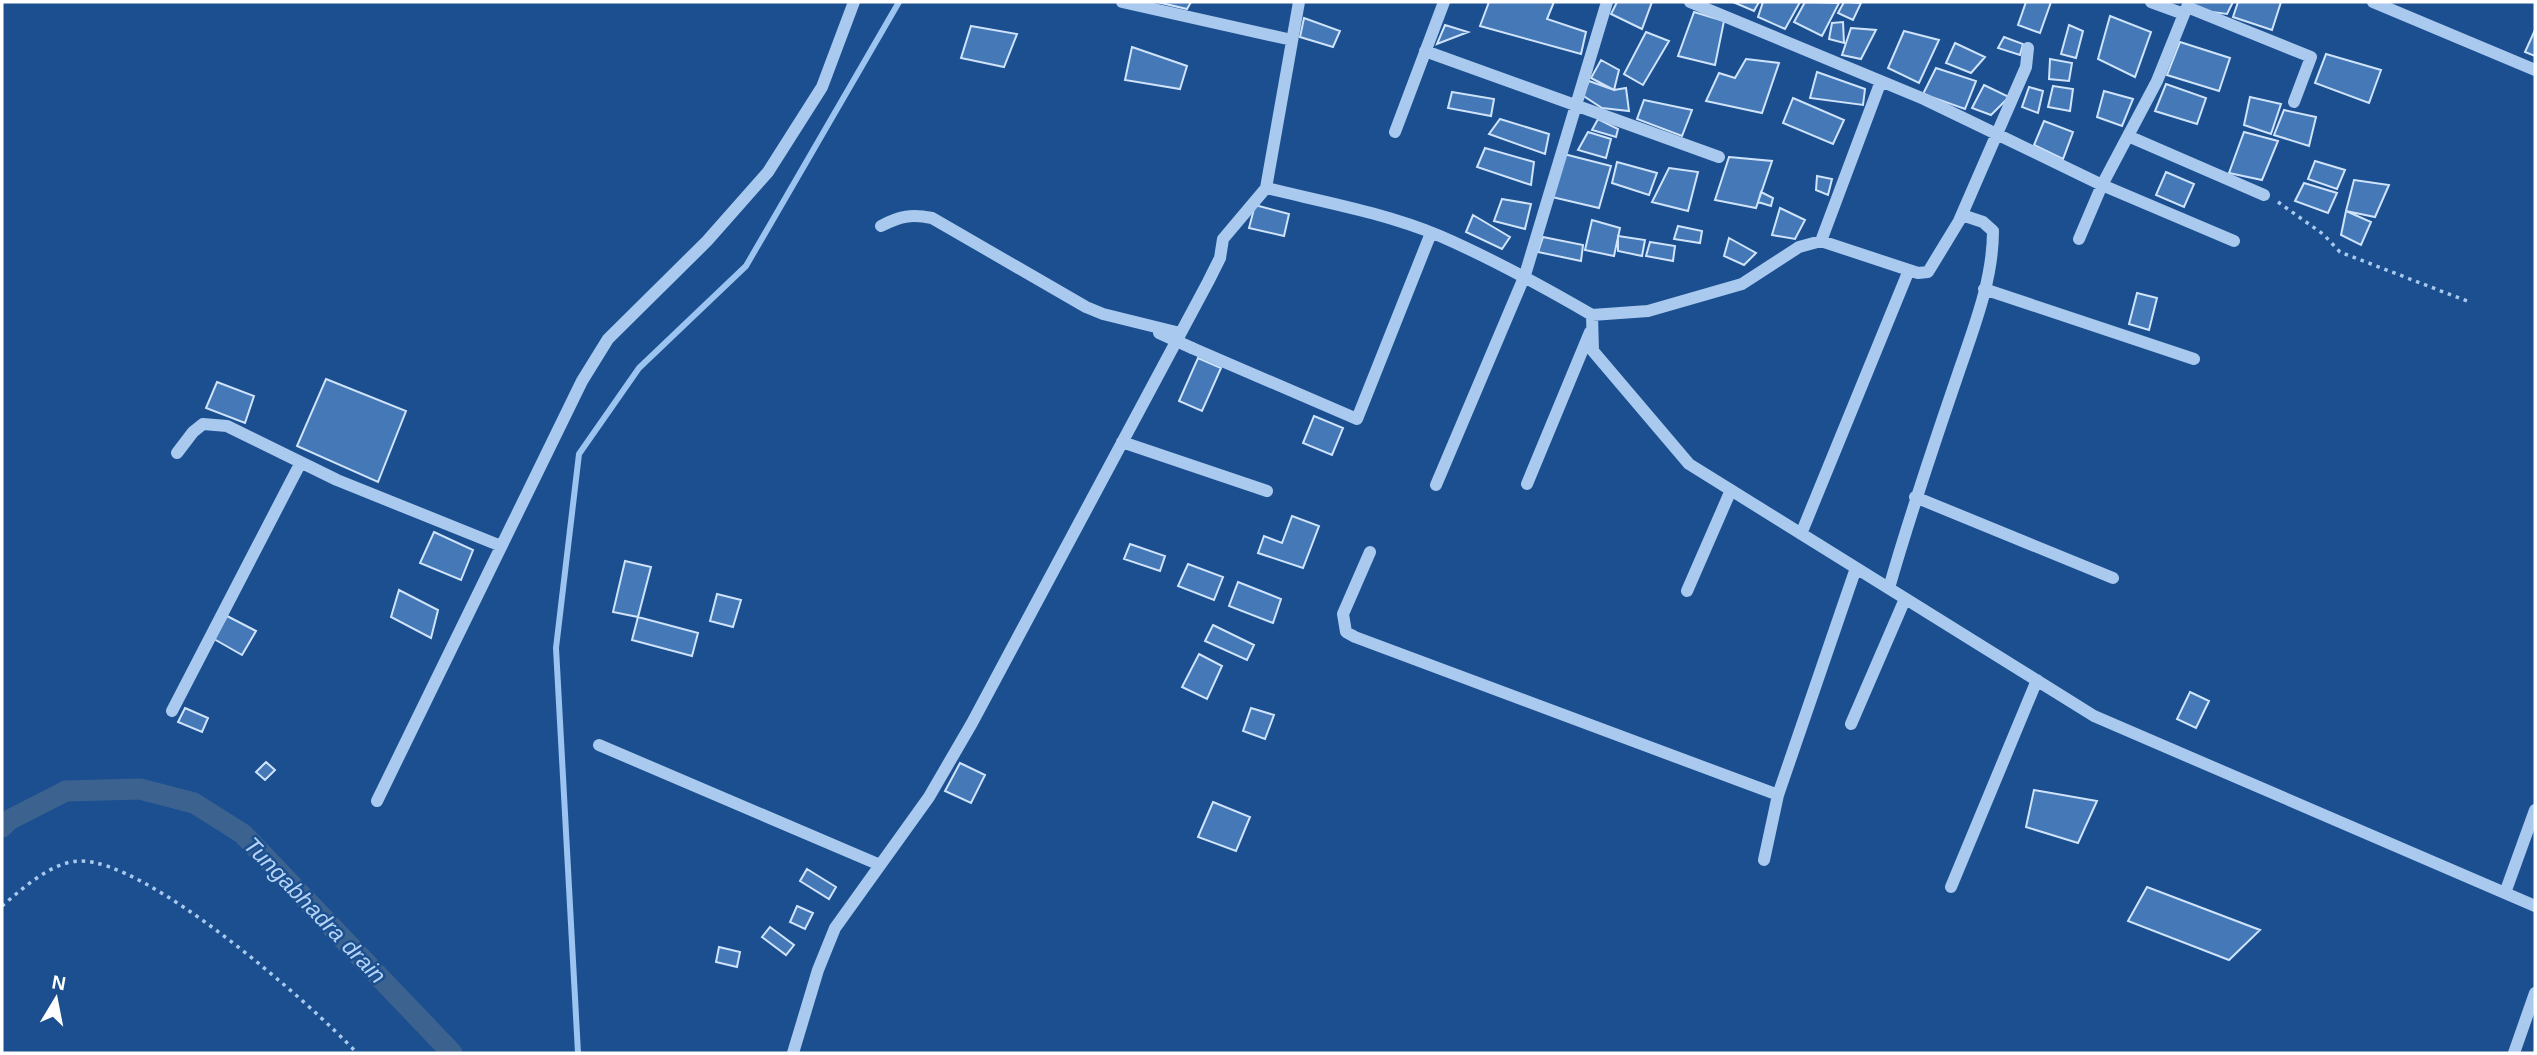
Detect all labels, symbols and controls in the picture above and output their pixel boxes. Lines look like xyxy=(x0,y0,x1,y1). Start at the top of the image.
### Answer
water label: Tungabhadra drain xyxy=(239,832,391,988)
north arrow xyxy=(21,964,91,1034)
text: N xyxy=(50,971,67,994)

